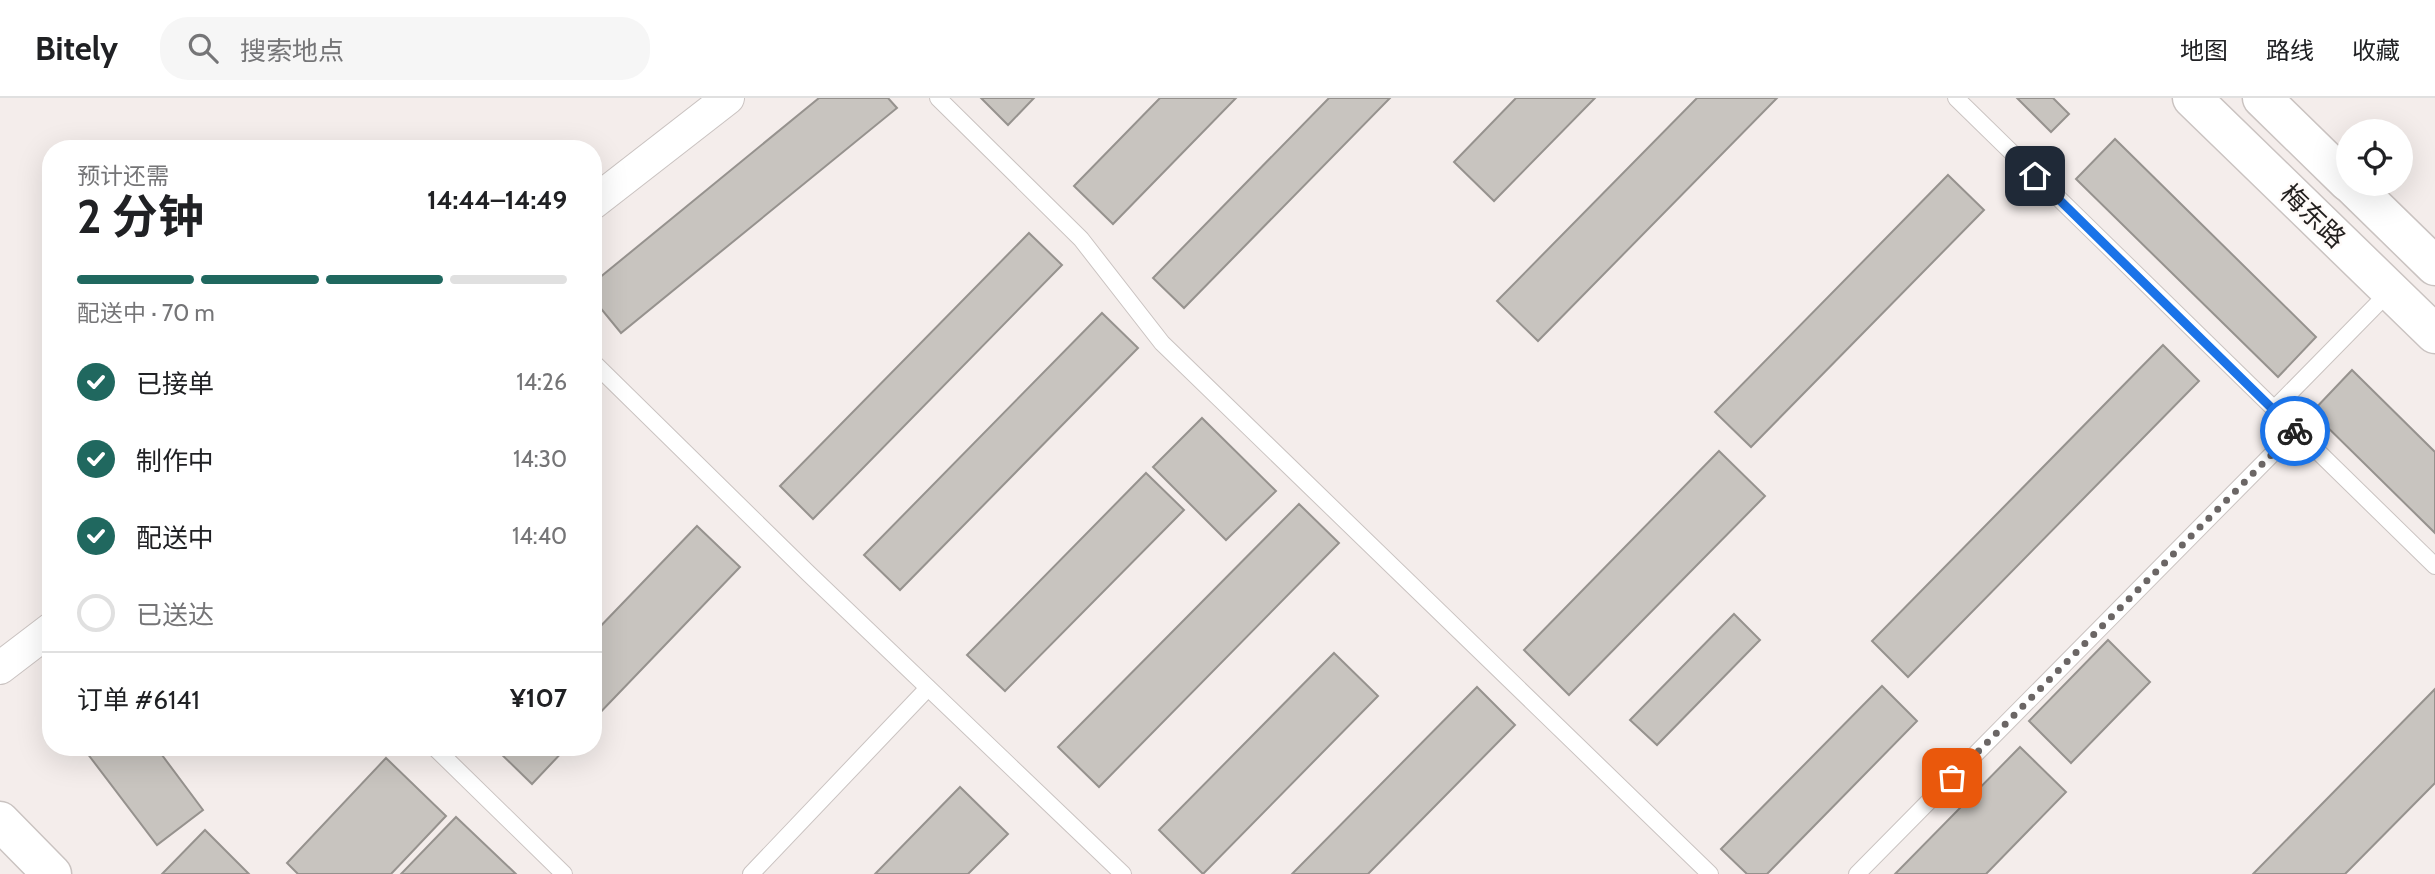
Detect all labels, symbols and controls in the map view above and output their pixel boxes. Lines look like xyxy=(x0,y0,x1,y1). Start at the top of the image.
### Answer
search box xyxy=(160,17,650,80)
text: Bitely xyxy=(35,28,118,68)
icon: search xyxy=(184,29,222,67)
text: 搜索地点 xyxy=(240,35,344,67)
text: 地图 xyxy=(2180,36,2228,65)
text: 路线 xyxy=(2266,36,2314,65)
text: 收藏 xyxy=(2352,36,2400,65)
map controls xyxy=(2336,119,2413,196)
button: locate xyxy=(2336,119,2413,196)
pin xyxy=(2005,146,2065,206)
icon: home xyxy=(2016,157,2054,195)
text: 预计还需 xyxy=(77,162,169,190)
street label: 梅东路 xyxy=(2274,177,2352,255)
text: 14:44–14:49 xyxy=(427,184,567,216)
text: 2 分钟 xyxy=(77,189,204,245)
text: 配送中 · 70 m xyxy=(77,299,215,327)
icon: check xyxy=(77,363,115,401)
text: 已接单 xyxy=(136,368,214,400)
text: 14:26 xyxy=(516,368,567,396)
courier xyxy=(2260,396,2330,466)
icon: bike xyxy=(2276,412,2314,450)
icon: check xyxy=(77,440,115,478)
text: 制作中 xyxy=(136,445,214,477)
text: 14:30 xyxy=(513,445,567,473)
icon: check xyxy=(77,517,115,555)
text: 配送中 xyxy=(136,522,214,554)
text: 14:40 xyxy=(512,522,567,550)
text: 已送达 xyxy=(136,599,214,631)
text: ¥107 xyxy=(510,682,567,714)
text: 订单 #6141 xyxy=(77,684,200,716)
pin xyxy=(1922,748,1982,808)
icon: bag xyxy=(1933,759,1971,797)

